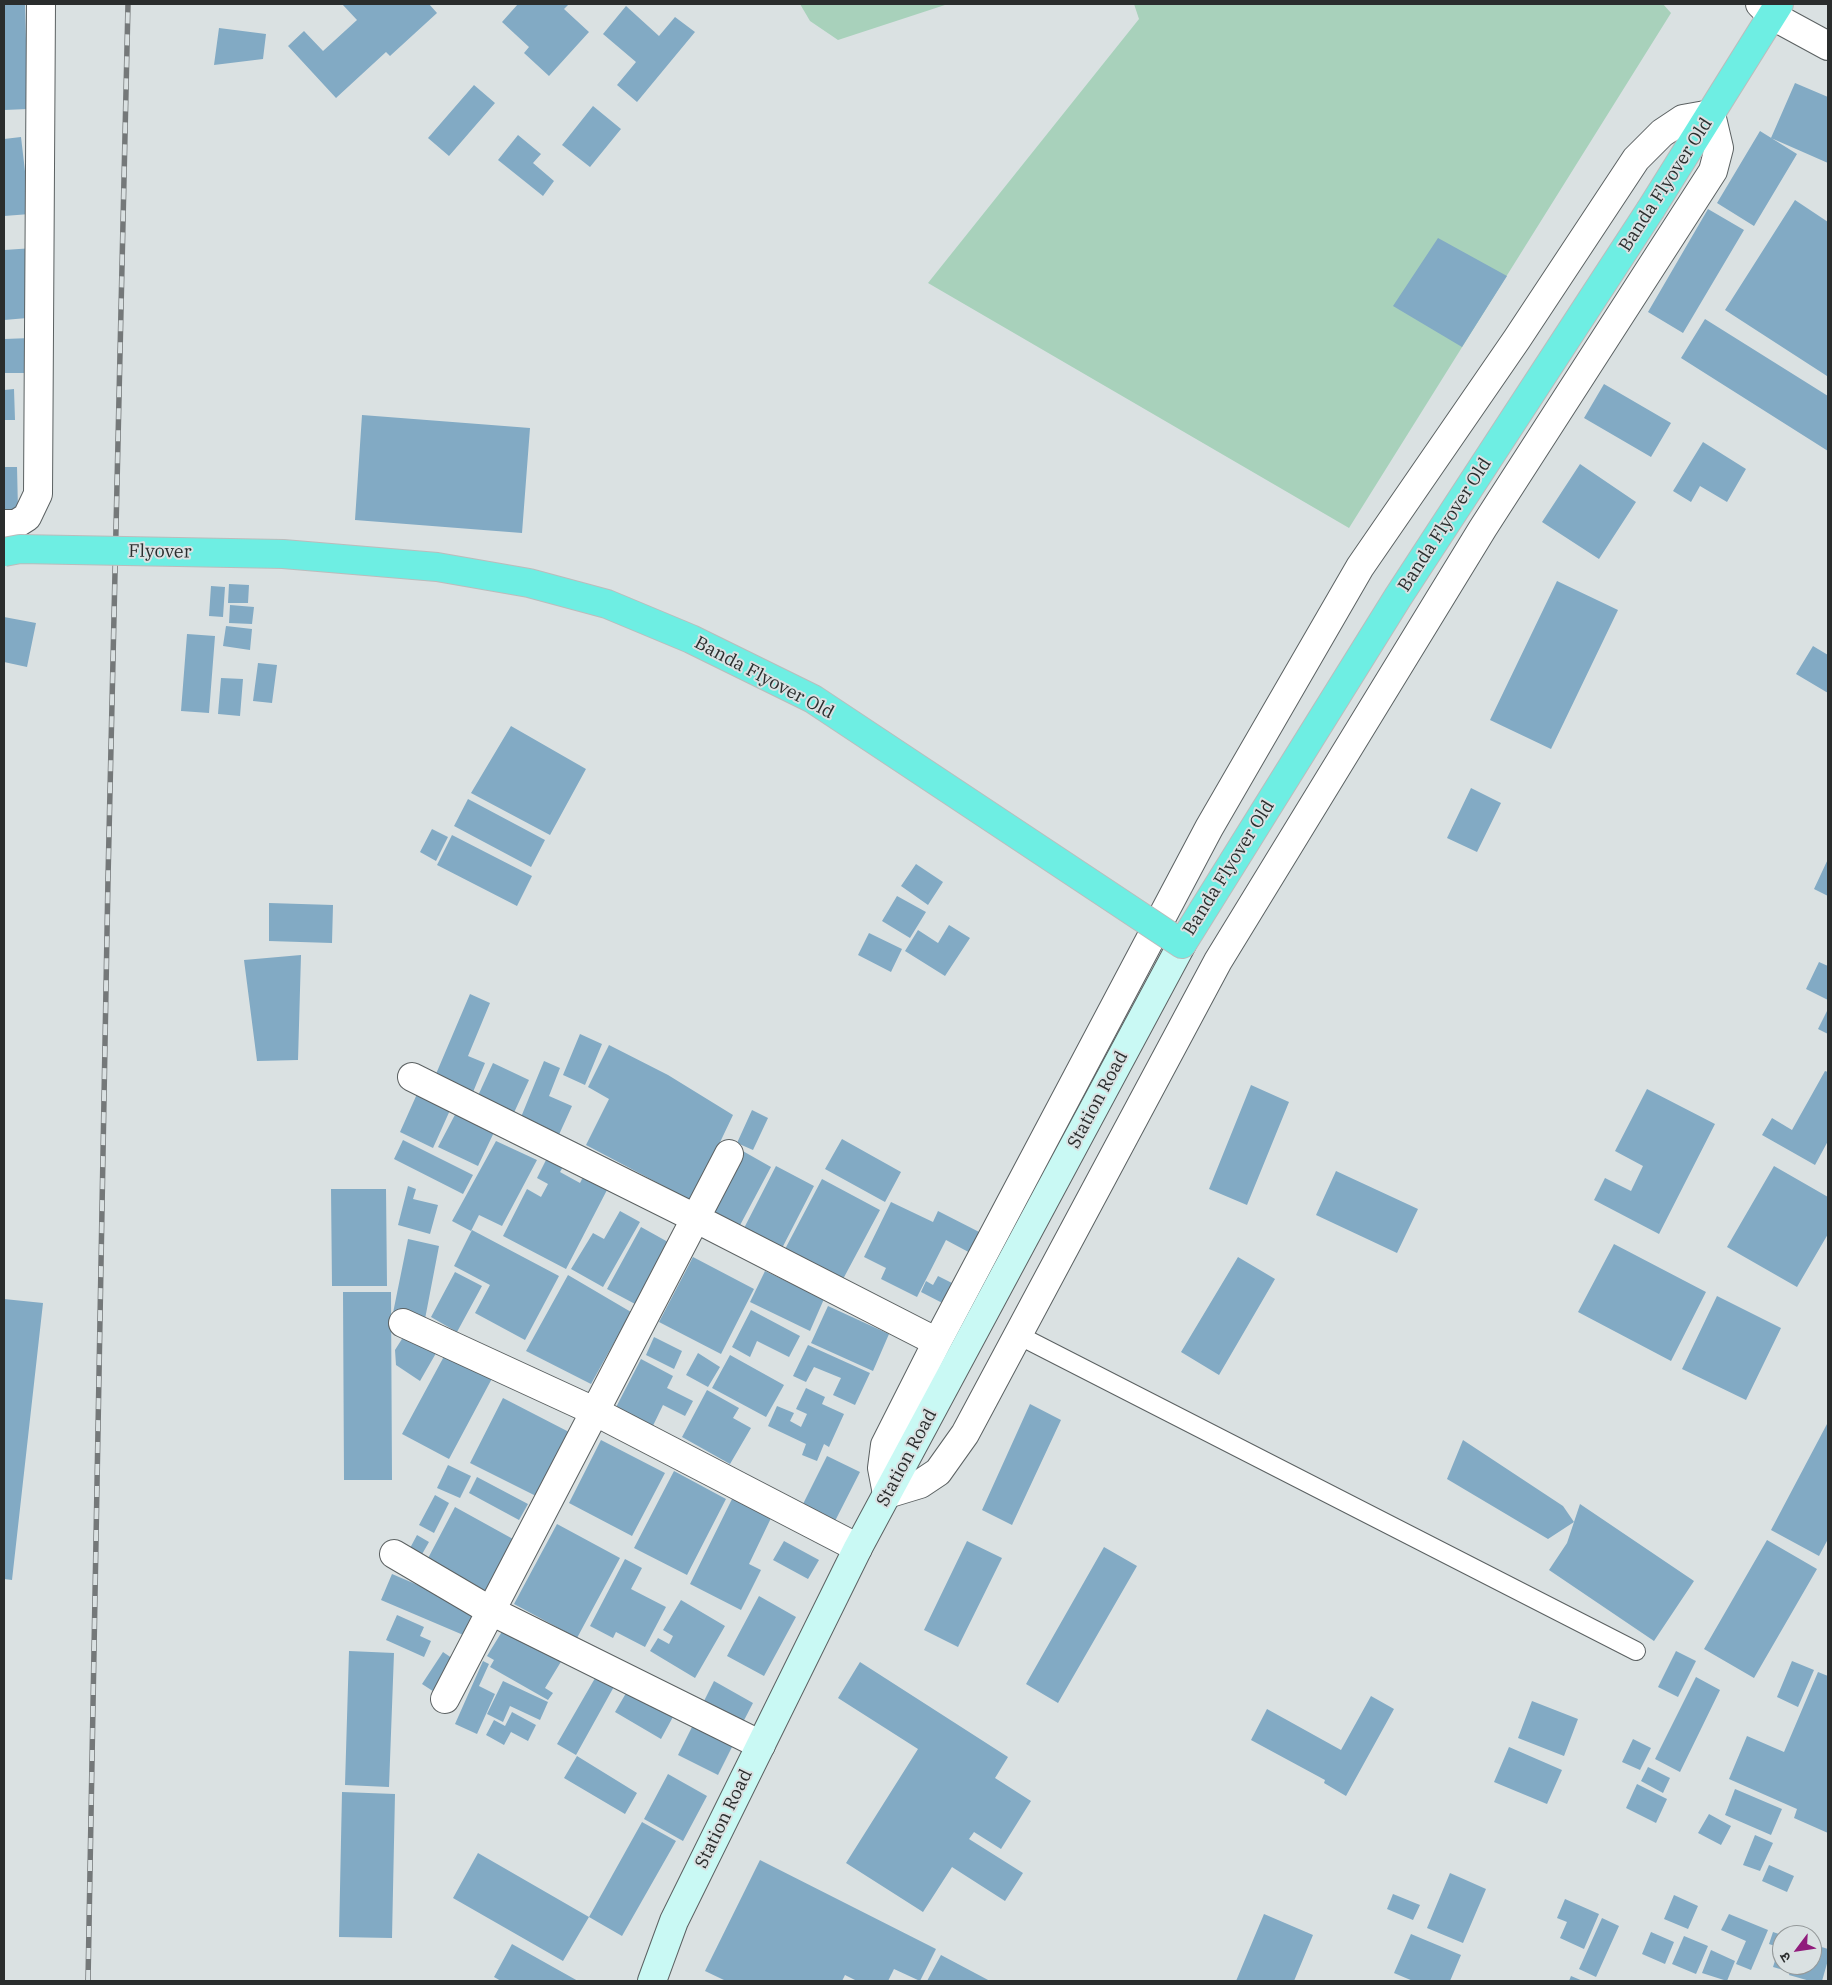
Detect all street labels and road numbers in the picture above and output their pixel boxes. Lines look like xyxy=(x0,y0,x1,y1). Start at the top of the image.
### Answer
street label: Banda Flyover Old xyxy=(1615,114,1717,256)
street label: Banda Flyover Old xyxy=(1394,454,1496,596)
street label: Flyover xyxy=(128,541,192,563)
street label: Banda Flyover Old xyxy=(691,632,837,724)
street label: Banda Flyover Old xyxy=(1179,797,1279,939)
street label: Station Road xyxy=(1063,1048,1133,1152)
street label: Station Road xyxy=(872,1406,942,1510)
street label: Station Road xyxy=(691,1766,757,1872)

